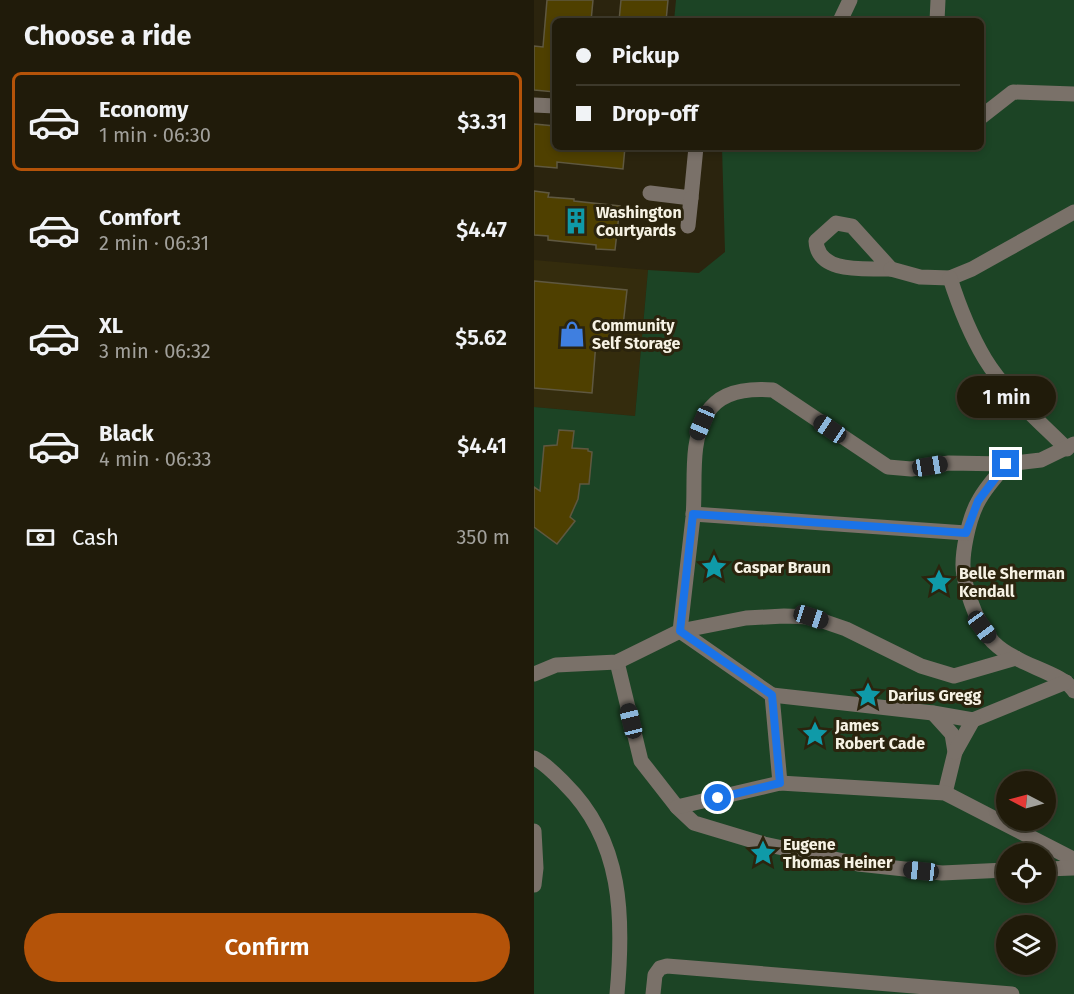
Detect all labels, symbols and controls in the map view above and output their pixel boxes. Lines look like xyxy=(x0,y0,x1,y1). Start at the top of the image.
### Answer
text: Choose a ride xyxy=(24,20,191,52)
text: Pickup xyxy=(612,42,680,69)
icon: car xyxy=(27,95,81,149)
text: Economy xyxy=(99,96,188,123)
text: Drop-off xyxy=(612,100,698,127)
text: $3.31 xyxy=(457,108,507,135)
text: 1 min · 06:30 xyxy=(99,123,211,147)
icon: car xyxy=(27,203,81,257)
place label: Washington Courtyards xyxy=(596,203,682,240)
text: Comfort xyxy=(99,204,180,231)
building icon: Washington Courtyards xyxy=(561,206,591,236)
text: $4.47 xyxy=(456,216,507,243)
text: 2 min · 06:31 xyxy=(99,231,209,255)
icon: car xyxy=(27,311,81,365)
text: XL xyxy=(99,312,123,339)
place label: Community Self Storage xyxy=(592,316,681,353)
shop icon: Community Self Storage xyxy=(557,319,587,349)
text: $5.62 xyxy=(455,324,507,351)
text: 3 min · 06:32 xyxy=(99,339,211,363)
callout: 1 min xyxy=(956,377,1056,419)
text: 1 min xyxy=(982,385,1031,409)
car xyxy=(687,403,717,443)
car xyxy=(810,411,850,447)
icon: car xyxy=(27,419,81,473)
text: Black xyxy=(99,420,154,447)
text: $4.41 xyxy=(457,432,507,459)
text: 4 min · 06:33 xyxy=(99,447,212,471)
route end xyxy=(992,450,1019,477)
car xyxy=(911,454,949,478)
icon: cash xyxy=(24,521,57,554)
text: Cash xyxy=(72,524,119,551)
text: 350 m xyxy=(456,525,510,549)
place icon: Caspar Braun xyxy=(699,552,729,582)
place label: Caspar Braun xyxy=(734,558,831,577)
place label: Belle Sherman Kendall xyxy=(959,564,1065,601)
place icon: Belle Sherman Kendall xyxy=(924,567,954,597)
car xyxy=(791,603,831,631)
car xyxy=(964,607,1000,647)
place icon: Darius Gregg xyxy=(853,680,883,710)
place label: Darius Gregg xyxy=(888,686,982,705)
car xyxy=(618,701,644,741)
place label: James Robert Cade xyxy=(834,716,925,753)
place icon: James Robert Cade xyxy=(800,719,830,749)
north arrow xyxy=(996,771,1056,831)
map controls xyxy=(996,771,1056,975)
route start xyxy=(704,784,731,811)
place label: Eugene Thomas Heiner xyxy=(783,835,893,872)
place icon: Eugene Thomas Heiner xyxy=(748,838,778,868)
button: locate xyxy=(996,843,1056,903)
car xyxy=(902,860,940,882)
button: Confirm xyxy=(24,913,510,982)
button: layers xyxy=(996,915,1056,975)

